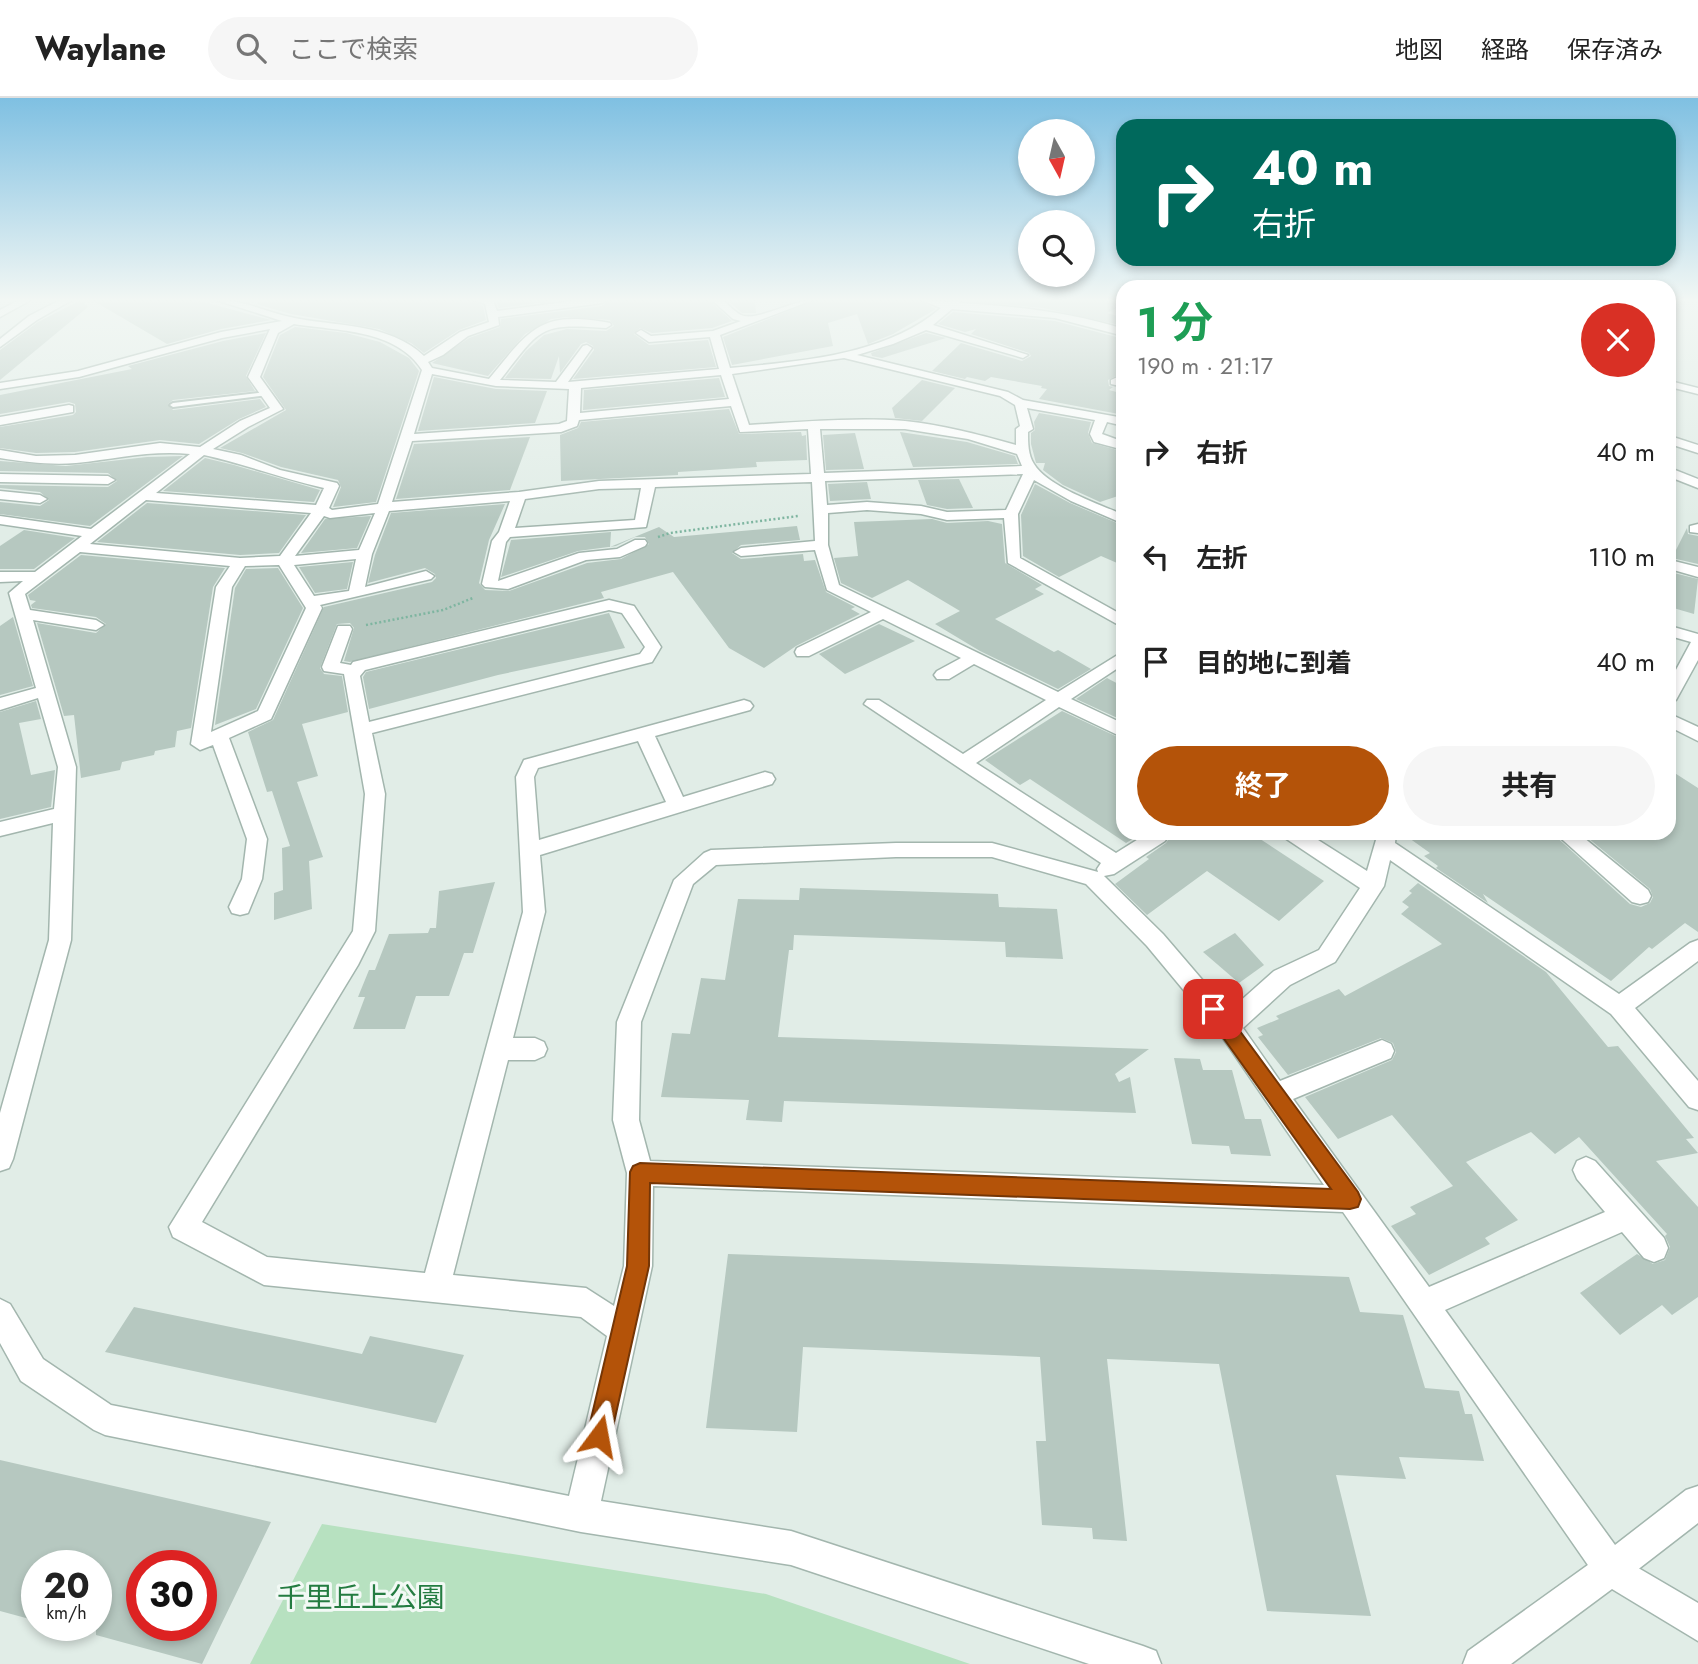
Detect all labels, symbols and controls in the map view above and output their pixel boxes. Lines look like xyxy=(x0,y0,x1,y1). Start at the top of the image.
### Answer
search box xyxy=(208,17,698,80)
text: Waylane xyxy=(35,25,166,72)
icon: search xyxy=(232,29,270,67)
text: ここで検索 xyxy=(288,30,418,68)
text: 地図 xyxy=(1395,32,1443,67)
text: 経路 xyxy=(1481,32,1529,67)
text: 保存済み xyxy=(1567,32,1663,67)
north arrow xyxy=(1018,119,1096,196)
map controls xyxy=(1018,119,1095,287)
text: 40 m xyxy=(1252,133,1374,203)
icon: right xyxy=(1137,147,1228,238)
text: 右折 xyxy=(1252,201,1316,247)
button: search xyxy=(1018,210,1095,287)
text: 1 分 xyxy=(1137,292,1213,353)
button: close xyxy=(1581,303,1655,377)
text: 190 m · 21:17 xyxy=(1137,349,1273,383)
icon: right xyxy=(1137,433,1175,471)
text: 40 m xyxy=(1596,433,1655,471)
text: 右折 xyxy=(1196,434,1248,472)
icon: left xyxy=(1137,538,1175,576)
text: 110 m xyxy=(1588,538,1655,576)
text: 左折 xyxy=(1196,539,1248,577)
icon: arrive xyxy=(1137,643,1175,681)
text: 40 m xyxy=(1596,643,1655,681)
text: 目的地に到着 xyxy=(1196,644,1352,682)
button: 終了 xyxy=(1137,746,1389,826)
button: 共有 xyxy=(1403,746,1655,826)
pin xyxy=(1183,979,1243,1039)
icon: arrive xyxy=(1194,990,1232,1028)
position arrow xyxy=(562,1399,636,1473)
speed limit sign: 30 xyxy=(126,1550,217,1641)
text: 20 xyxy=(43,1561,90,1611)
park label: 千里丘上公園 xyxy=(277,1577,445,1618)
text: km/h xyxy=(46,1600,87,1626)

